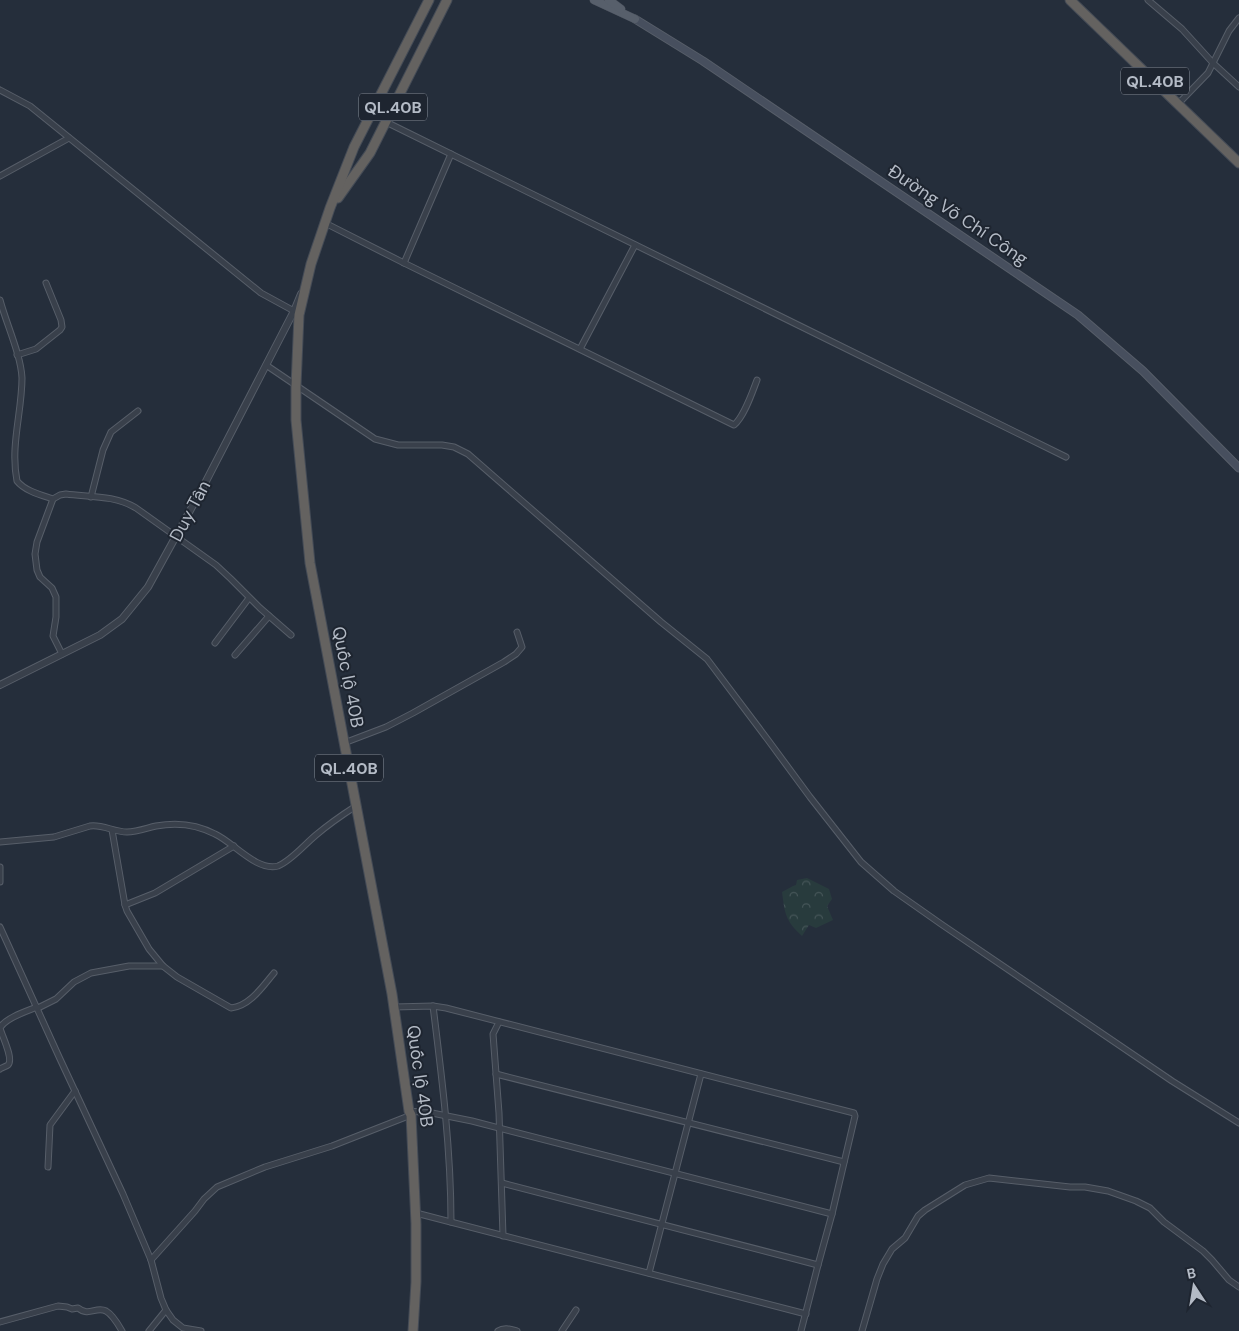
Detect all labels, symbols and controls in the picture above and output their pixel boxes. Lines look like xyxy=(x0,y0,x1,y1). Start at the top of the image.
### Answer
road number: QL.40B xyxy=(1121,68,1189,94)
road number: QL.40B xyxy=(359,94,427,120)
street label: Đường Võ Chí Công xyxy=(883,159,1033,271)
street label: Duy Tân xyxy=(164,476,216,546)
street label: Quốc lộ 40B xyxy=(326,624,370,730)
road number: QL.40B xyxy=(315,754,383,781)
street label: Quốc lộ 40B xyxy=(401,1023,439,1129)
north arrow xyxy=(1169,1261,1219,1311)
text: B xyxy=(1185,1264,1198,1283)

